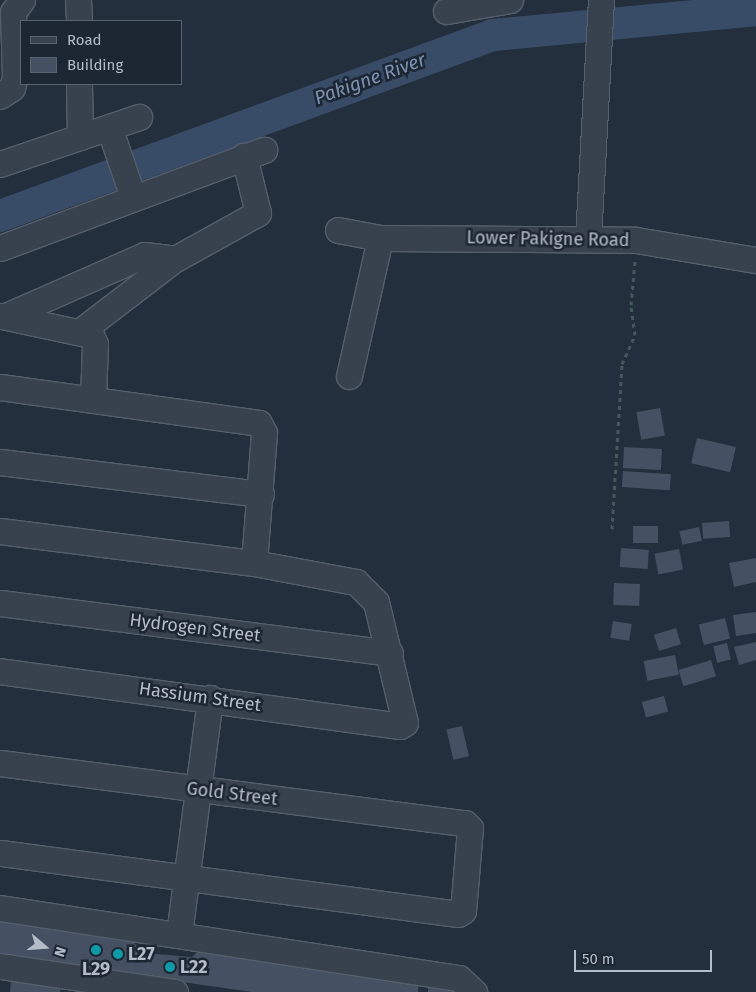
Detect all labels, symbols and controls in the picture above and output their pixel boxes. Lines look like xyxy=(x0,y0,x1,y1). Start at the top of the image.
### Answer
legend xyxy=(20,20,182,85)
text: Road xyxy=(67,31,102,49)
water label: Pakigne River xyxy=(311,48,429,110)
text: Building xyxy=(67,56,123,74)
street label: Lower Pakigne Road xyxy=(466,227,630,251)
street label: Hydrogen Street xyxy=(128,609,262,647)
street label: Hassium Street xyxy=(138,678,262,716)
street label: Gold Street xyxy=(185,778,279,810)
north arrow xyxy=(20,922,70,972)
scale bar xyxy=(576,940,714,972)
place label: L27 xyxy=(128,943,155,965)
marker: L29 xyxy=(90,944,102,956)
text: N xyxy=(50,945,69,959)
marker: L27 xyxy=(112,948,124,960)
text: 50 m xyxy=(582,950,615,968)
place label: L22 xyxy=(180,956,208,978)
place label: L29 xyxy=(82,958,110,980)
marker: L22 xyxy=(164,961,176,973)

